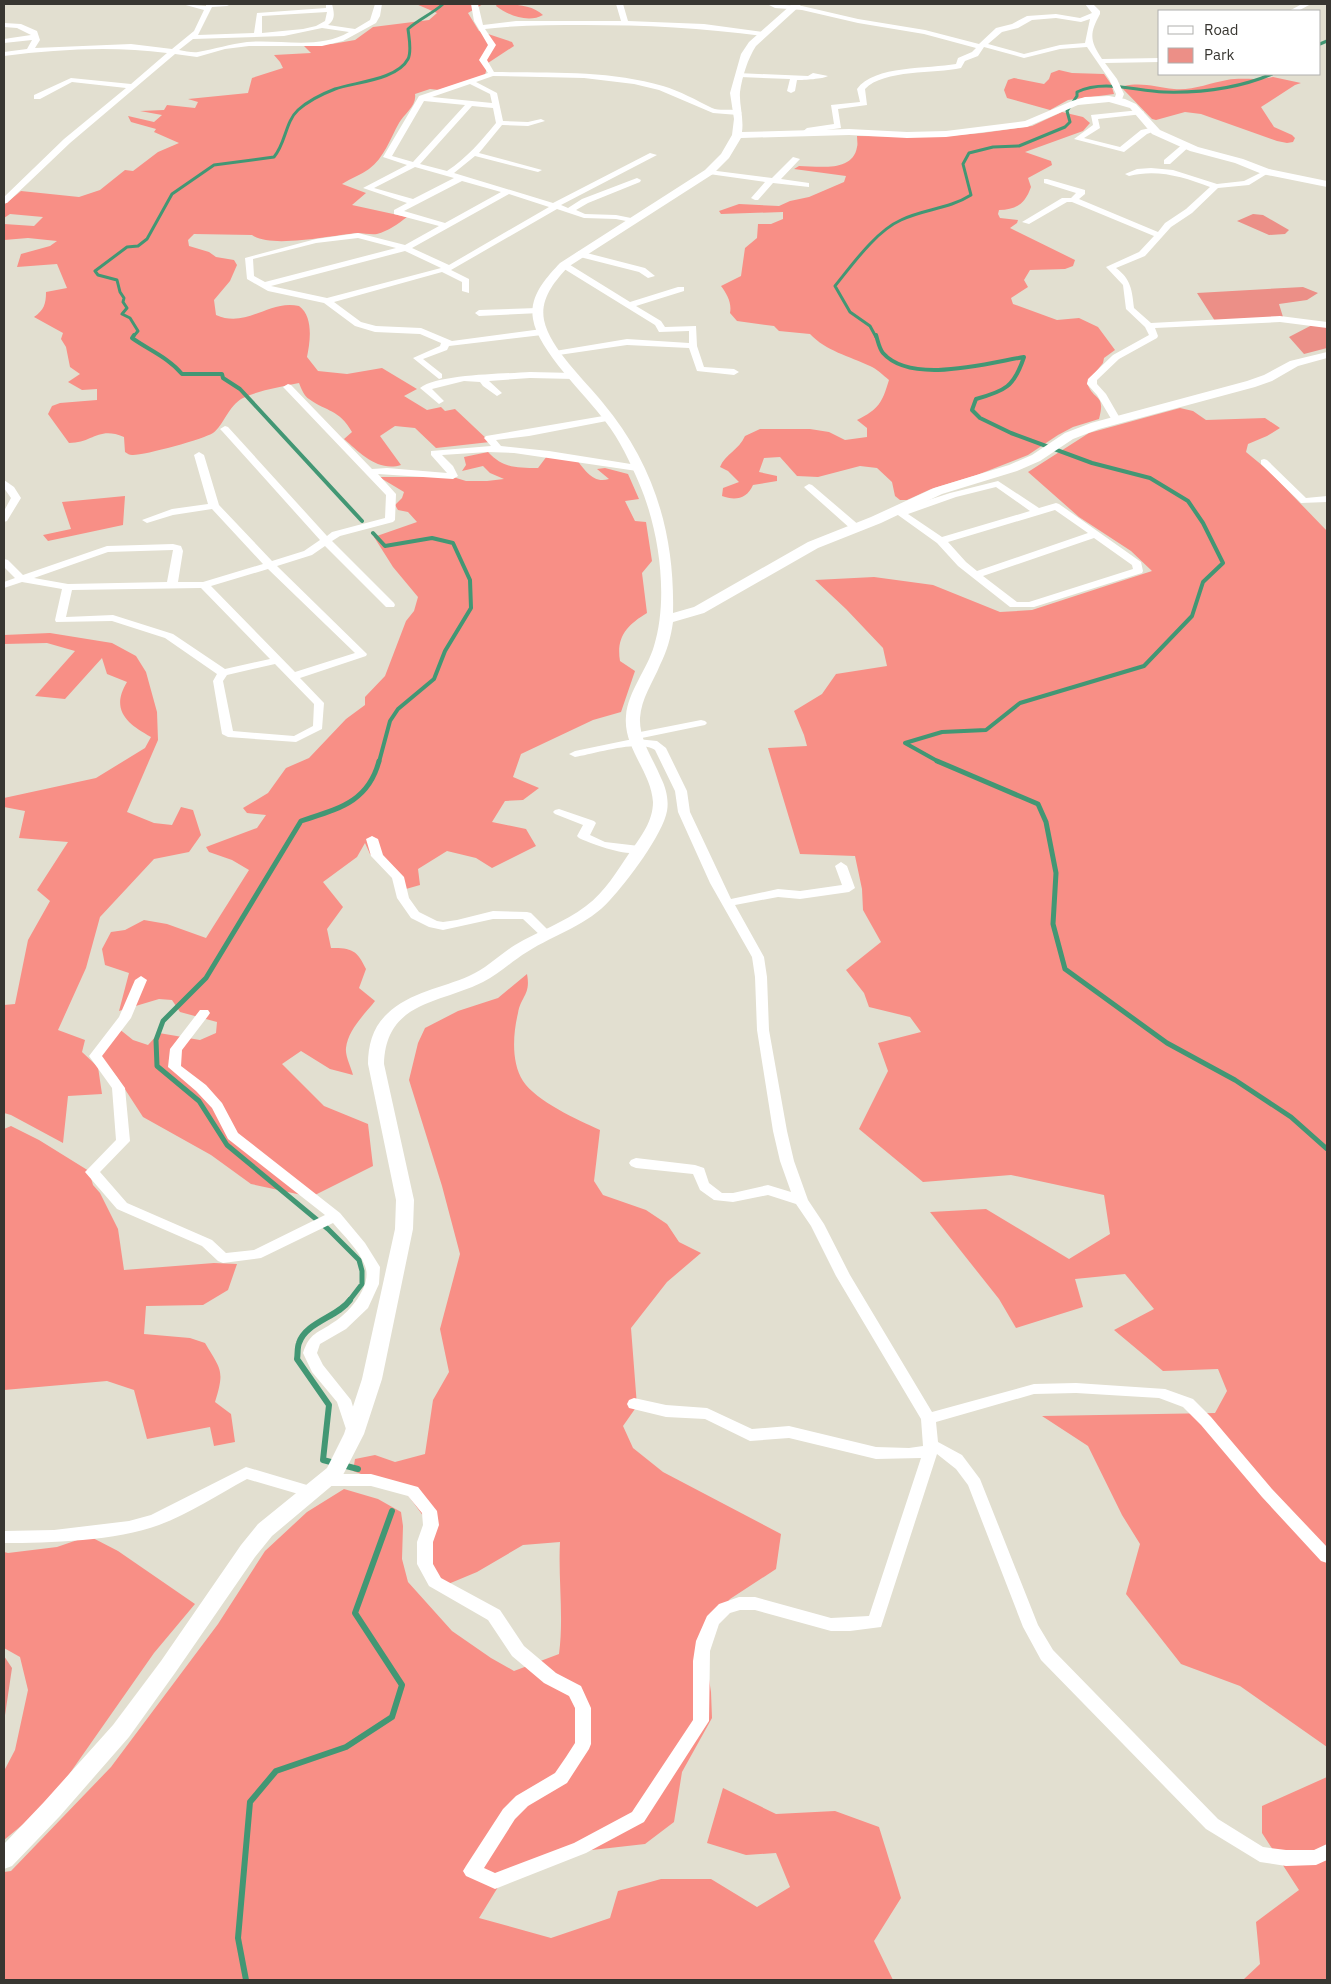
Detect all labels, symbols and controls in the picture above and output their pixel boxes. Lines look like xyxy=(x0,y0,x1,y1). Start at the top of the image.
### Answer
legend xyxy=(1158,10,1321,75)
text: Road xyxy=(1204,20,1239,39)
text: Park xyxy=(1204,45,1234,64)

